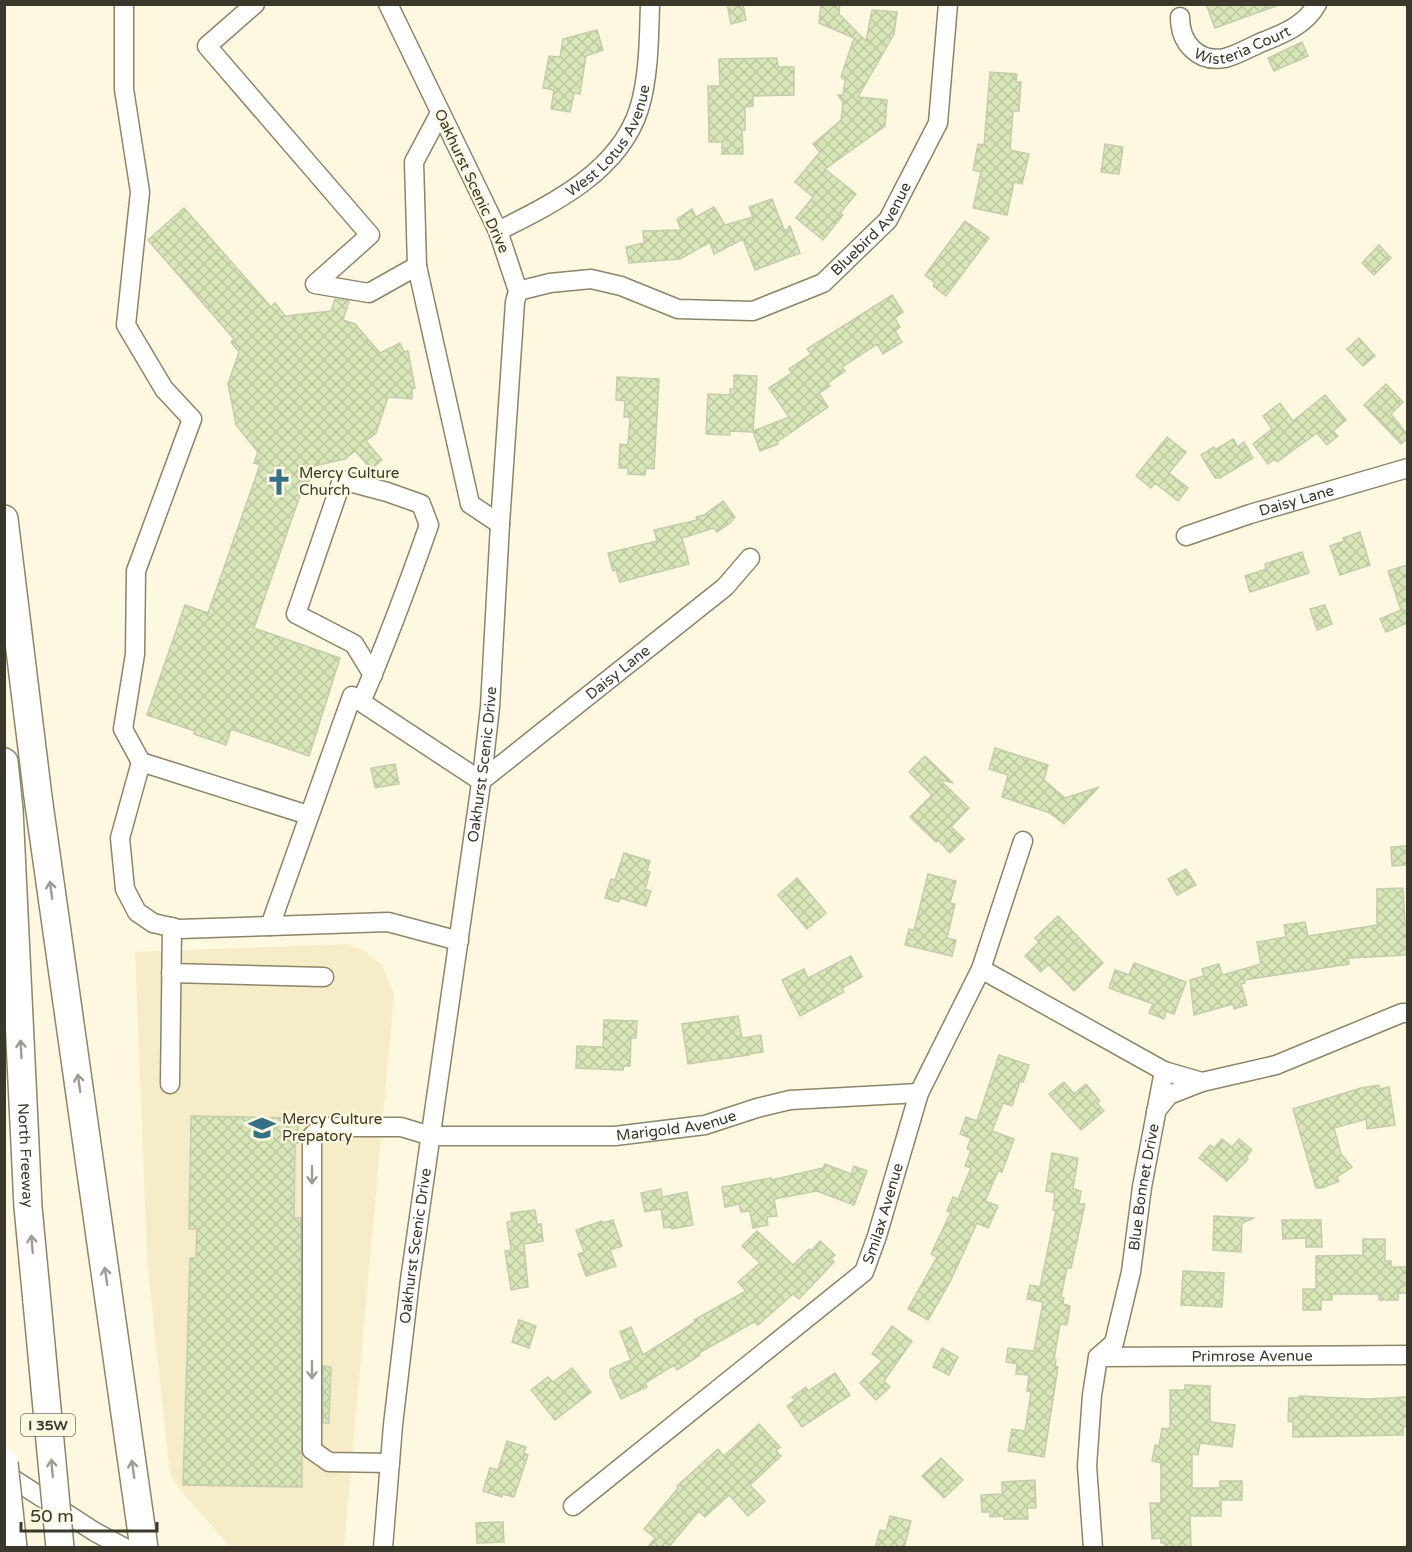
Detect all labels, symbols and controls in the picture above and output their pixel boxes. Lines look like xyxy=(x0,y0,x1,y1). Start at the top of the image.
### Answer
street label: Wisteria Court xyxy=(1191,22,1294,68)
street label: West Lotus Avenue xyxy=(563,83,653,200)
street label: Oakhurst Scenic Drive xyxy=(431,106,513,256)
street label: Bluebird Avenue xyxy=(827,179,915,279)
place label: Mercy Culture Church xyxy=(299,464,399,499)
church icon: Mercy Culture Church xyxy=(264,467,294,497)
street label: Daisy Lane xyxy=(1257,481,1336,520)
street label: Daisy Lane xyxy=(582,641,654,703)
street label: Oakhurst Scenic Drive xyxy=(464,686,500,844)
one-way arrow xyxy=(46,880,57,900)
one-way arrow xyxy=(15,1040,26,1060)
one-way arrow xyxy=(73,1073,84,1093)
street label: North Freeway xyxy=(14,1103,37,1208)
street label: Marigold Avenue xyxy=(615,1106,739,1145)
place label: Mercy Culture Prepatory xyxy=(282,1110,382,1145)
school or university icon: Mercy Culture Prepatory xyxy=(247,1113,277,1143)
street label: Blue Bonnet Drive xyxy=(1125,1122,1163,1252)
street label: Smilax Avenue xyxy=(859,1161,907,1266)
one-way arrow xyxy=(306,1165,318,1185)
street label: Oakhurst Scenic Drive xyxy=(396,1167,435,1325)
one-way arrow xyxy=(26,1234,37,1254)
one-way arrow xyxy=(100,1266,111,1286)
street label: Primrose Avenue xyxy=(1191,1347,1313,1365)
one-way arrow xyxy=(306,1360,318,1380)
road number: I 35W xyxy=(21,1414,75,1436)
one-way arrow xyxy=(46,1459,57,1479)
one-way arrow xyxy=(128,1459,139,1479)
scale bar xyxy=(21,1495,158,1533)
text: 50 m xyxy=(30,1505,74,1527)

